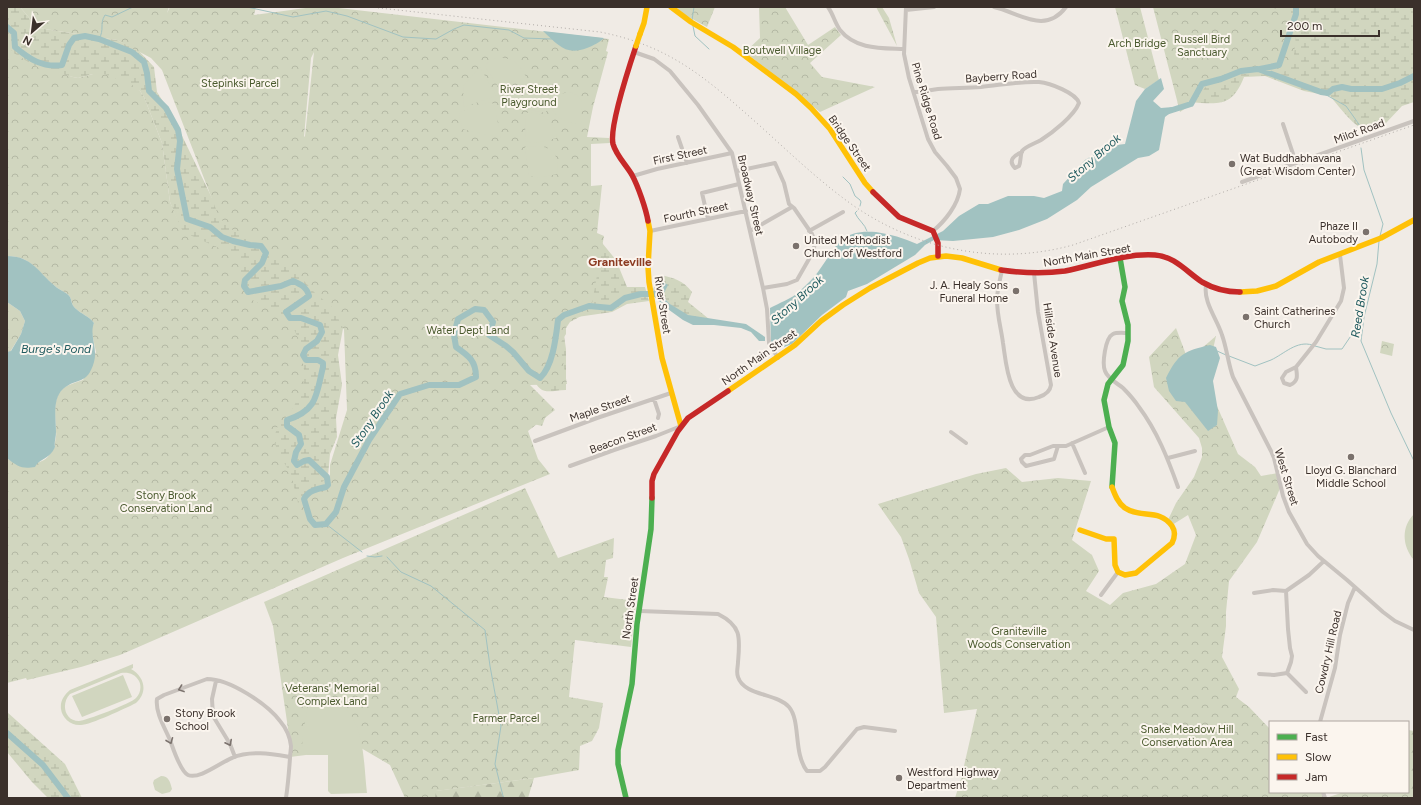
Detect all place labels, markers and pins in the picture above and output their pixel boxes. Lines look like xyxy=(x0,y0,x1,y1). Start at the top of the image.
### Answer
place label: Wat Buddhabhavana (Great Wisdom Center) xyxy=(1240,152,1356,178)
marker: Wat Buddhabhavana (Great Wisdom Center) xyxy=(1227,159,1237,169)
place label: Phaze II Autobody xyxy=(1309,220,1358,246)
marker: Phaze II Autobody xyxy=(1361,227,1371,237)
place label: United Methodist Church of Westford xyxy=(804,234,902,260)
marker: United Methodist Church of Westford xyxy=(791,241,801,251)
place label: J. A. Healy Sons Funeral Home xyxy=(930,279,1008,305)
marker: J. A. Healy Sons Funeral Home xyxy=(1011,286,1021,296)
place label: Saint Catherines Church xyxy=(1254,305,1335,331)
marker: Saint Catherines Church xyxy=(1241,312,1251,322)
marker: Lloyd G. Blanchard Middle School xyxy=(1346,452,1356,462)
place label: Lloyd G. Blanchard Middle School xyxy=(1305,464,1397,490)
place label: Stony Brook School xyxy=(175,707,236,733)
marker: Stony Brook School xyxy=(162,714,172,724)
place label: Westford Highway Department xyxy=(907,766,999,792)
marker: Westford Highway Department xyxy=(894,773,904,783)

